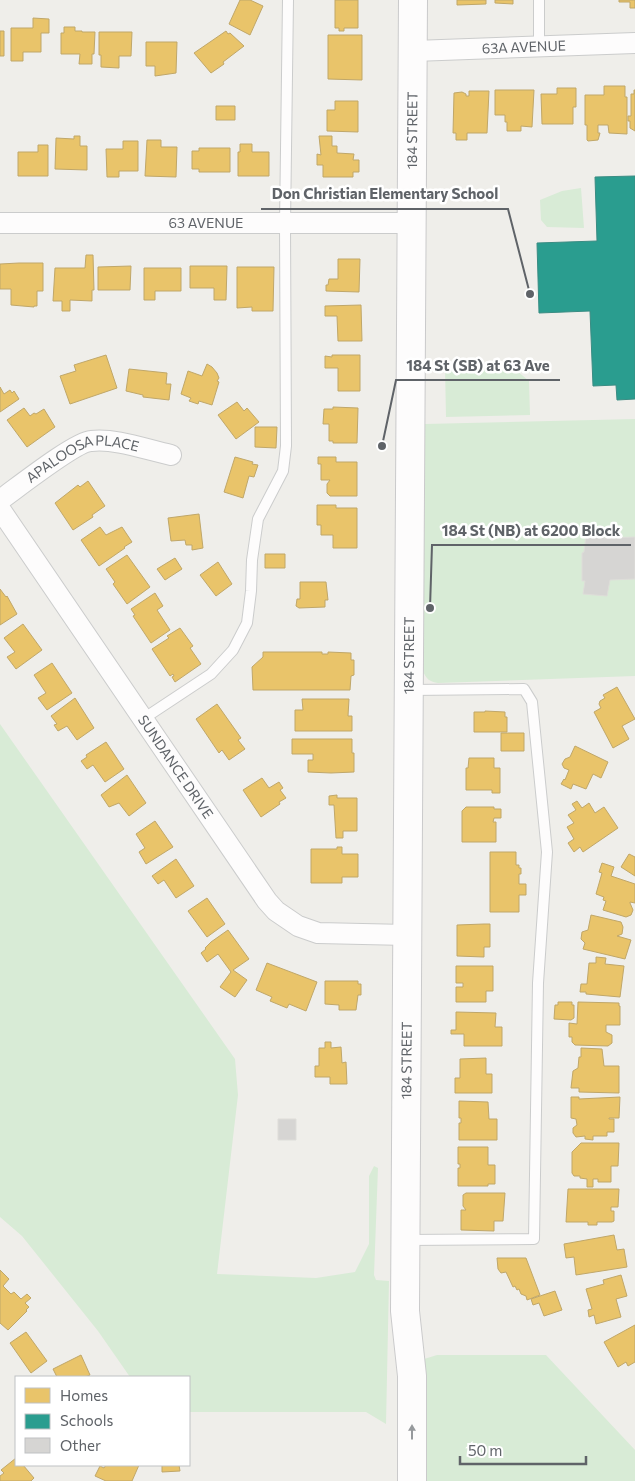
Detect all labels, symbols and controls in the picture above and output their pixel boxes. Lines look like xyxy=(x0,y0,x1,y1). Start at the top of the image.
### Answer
street label: 63A AVENUE xyxy=(482,37,566,57)
street label: 184 STREET xyxy=(403,92,420,169)
callout: Don Christian Elementary School xyxy=(261,179,508,209)
text: Don Christian Elementary School xyxy=(272,184,498,202)
street label: 63 AVENUE xyxy=(169,214,243,231)
callout: 184 St (SB) at 63 Ave xyxy=(396,350,560,380)
text: 184 St (SB) at 63 Ave xyxy=(406,356,550,374)
street label: APALOOSA PLACE xyxy=(23,432,141,486)
callout: 184 St (NB) at 6200 Block xyxy=(432,515,631,545)
text: 184 St (NB) at 6200 Block xyxy=(442,521,621,539)
street label: 184 STREET xyxy=(400,617,417,694)
street label: SUNDANCE DRIVE xyxy=(135,712,217,822)
street label: 184 STREET xyxy=(397,1021,415,1099)
legend xyxy=(15,1376,190,1466)
text: Homes xyxy=(60,1386,108,1404)
text: Schools xyxy=(60,1411,114,1429)
one-way arrow xyxy=(408,1424,416,1440)
scale bar xyxy=(460,1434,586,1466)
text: Other xyxy=(60,1436,101,1454)
text: 50 m xyxy=(468,1441,502,1459)

